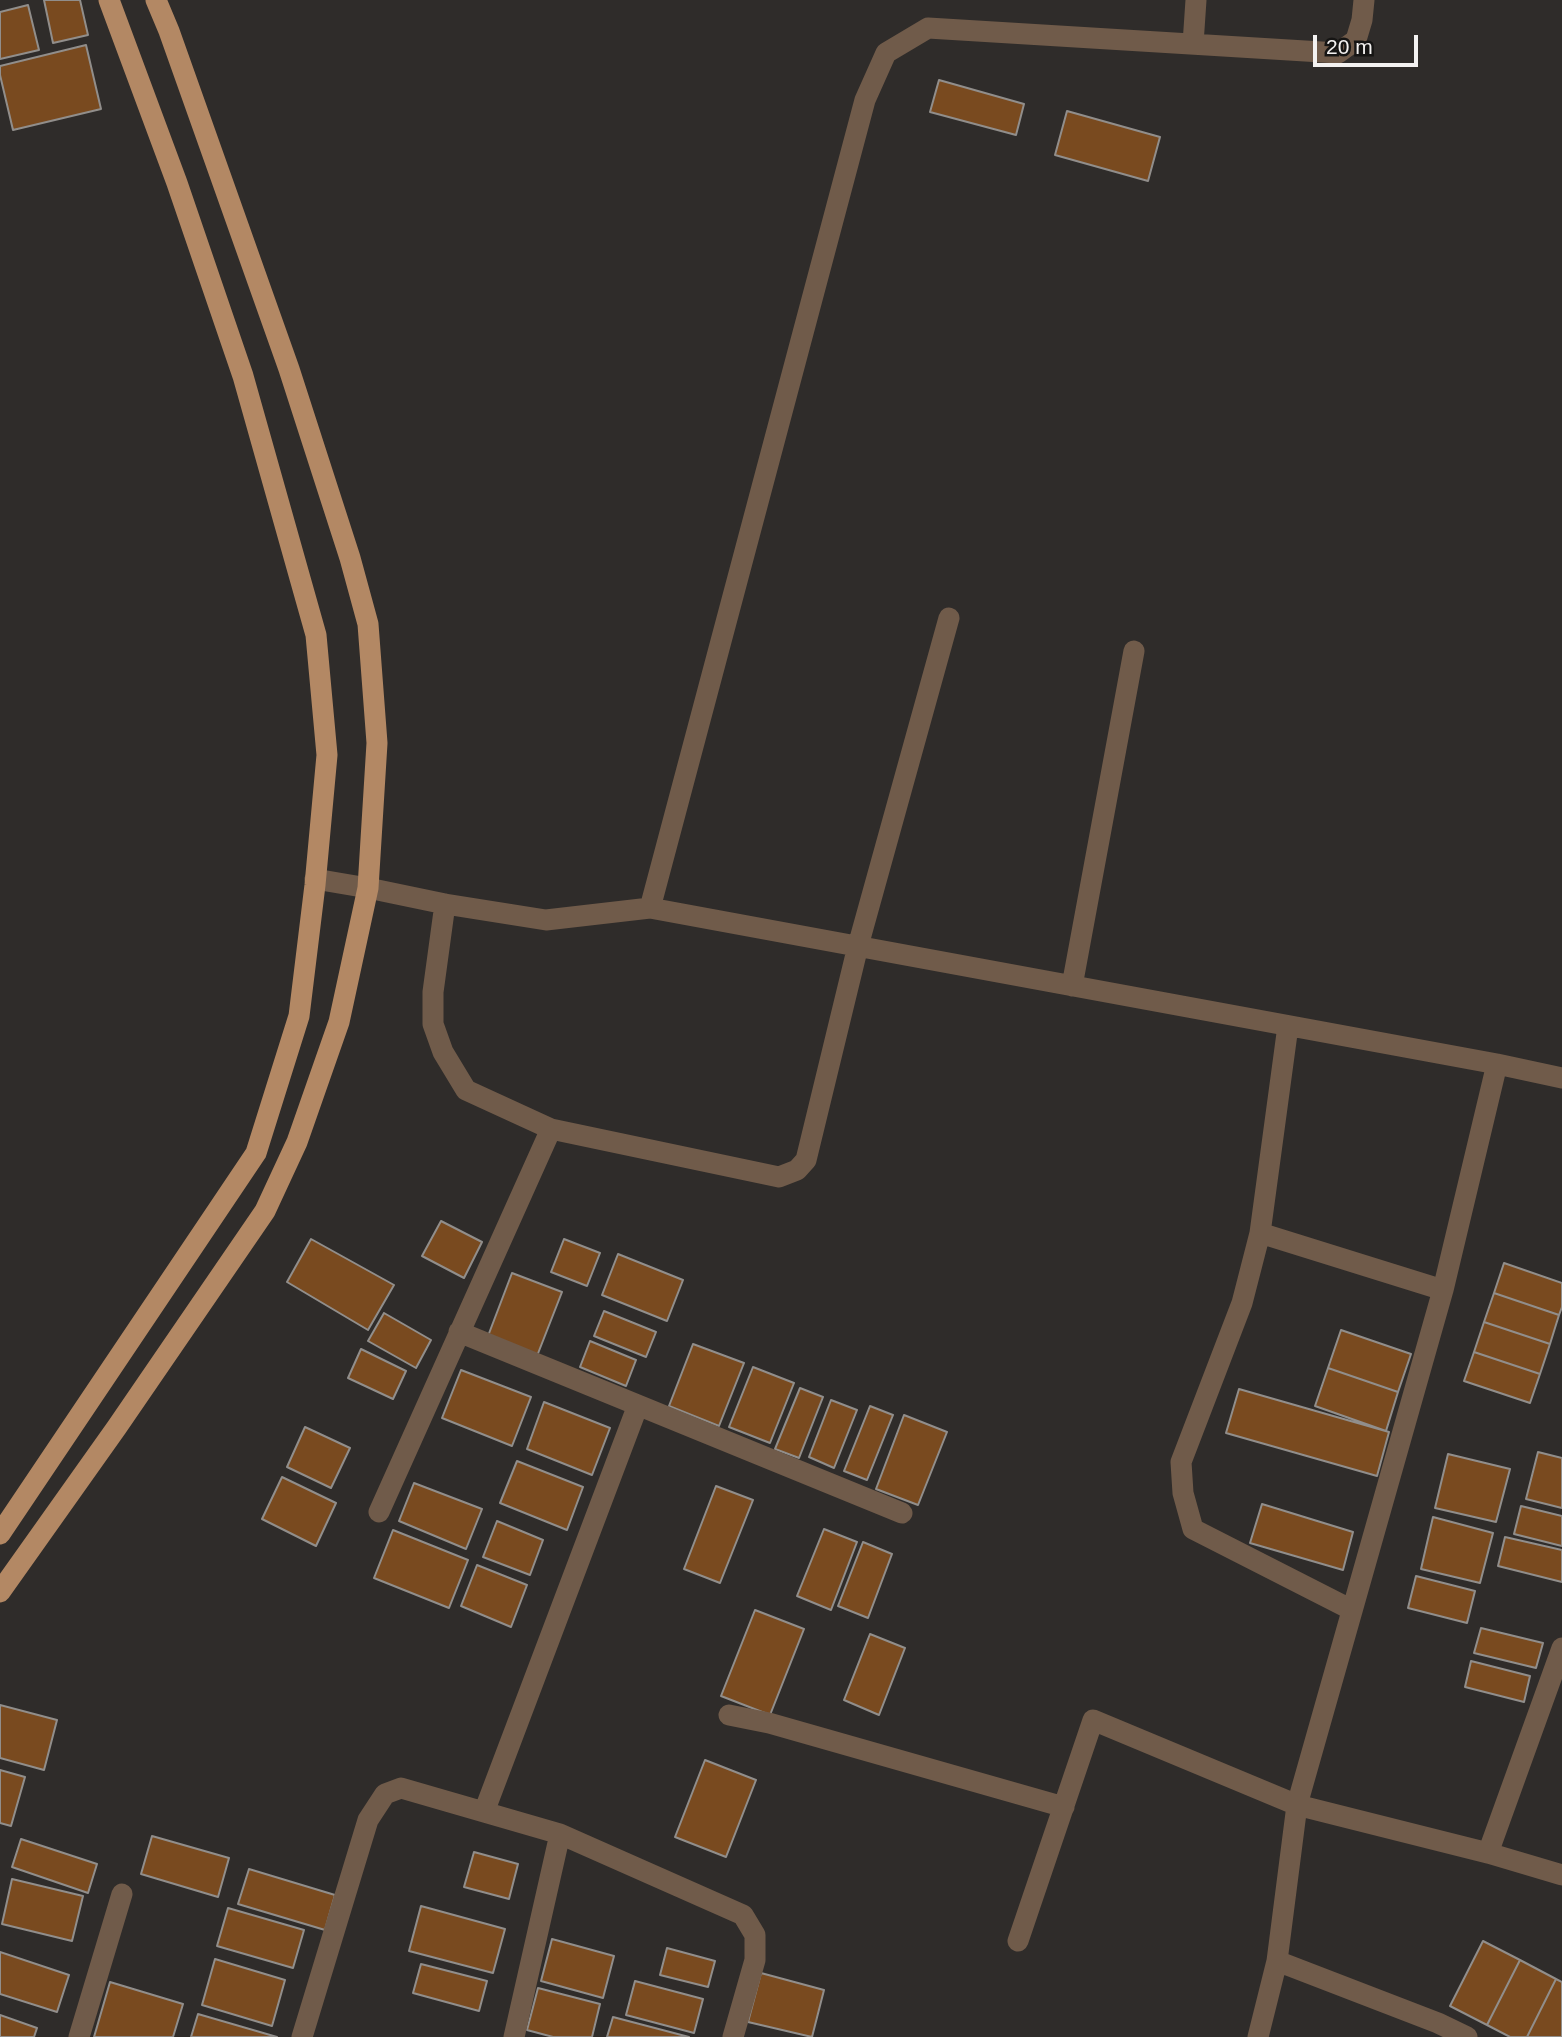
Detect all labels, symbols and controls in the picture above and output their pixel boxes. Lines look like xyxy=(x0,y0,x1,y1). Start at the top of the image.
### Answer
scale bar xyxy=(1317,21,1422,65)
text: 20 m xyxy=(1326,35,1373,58)

